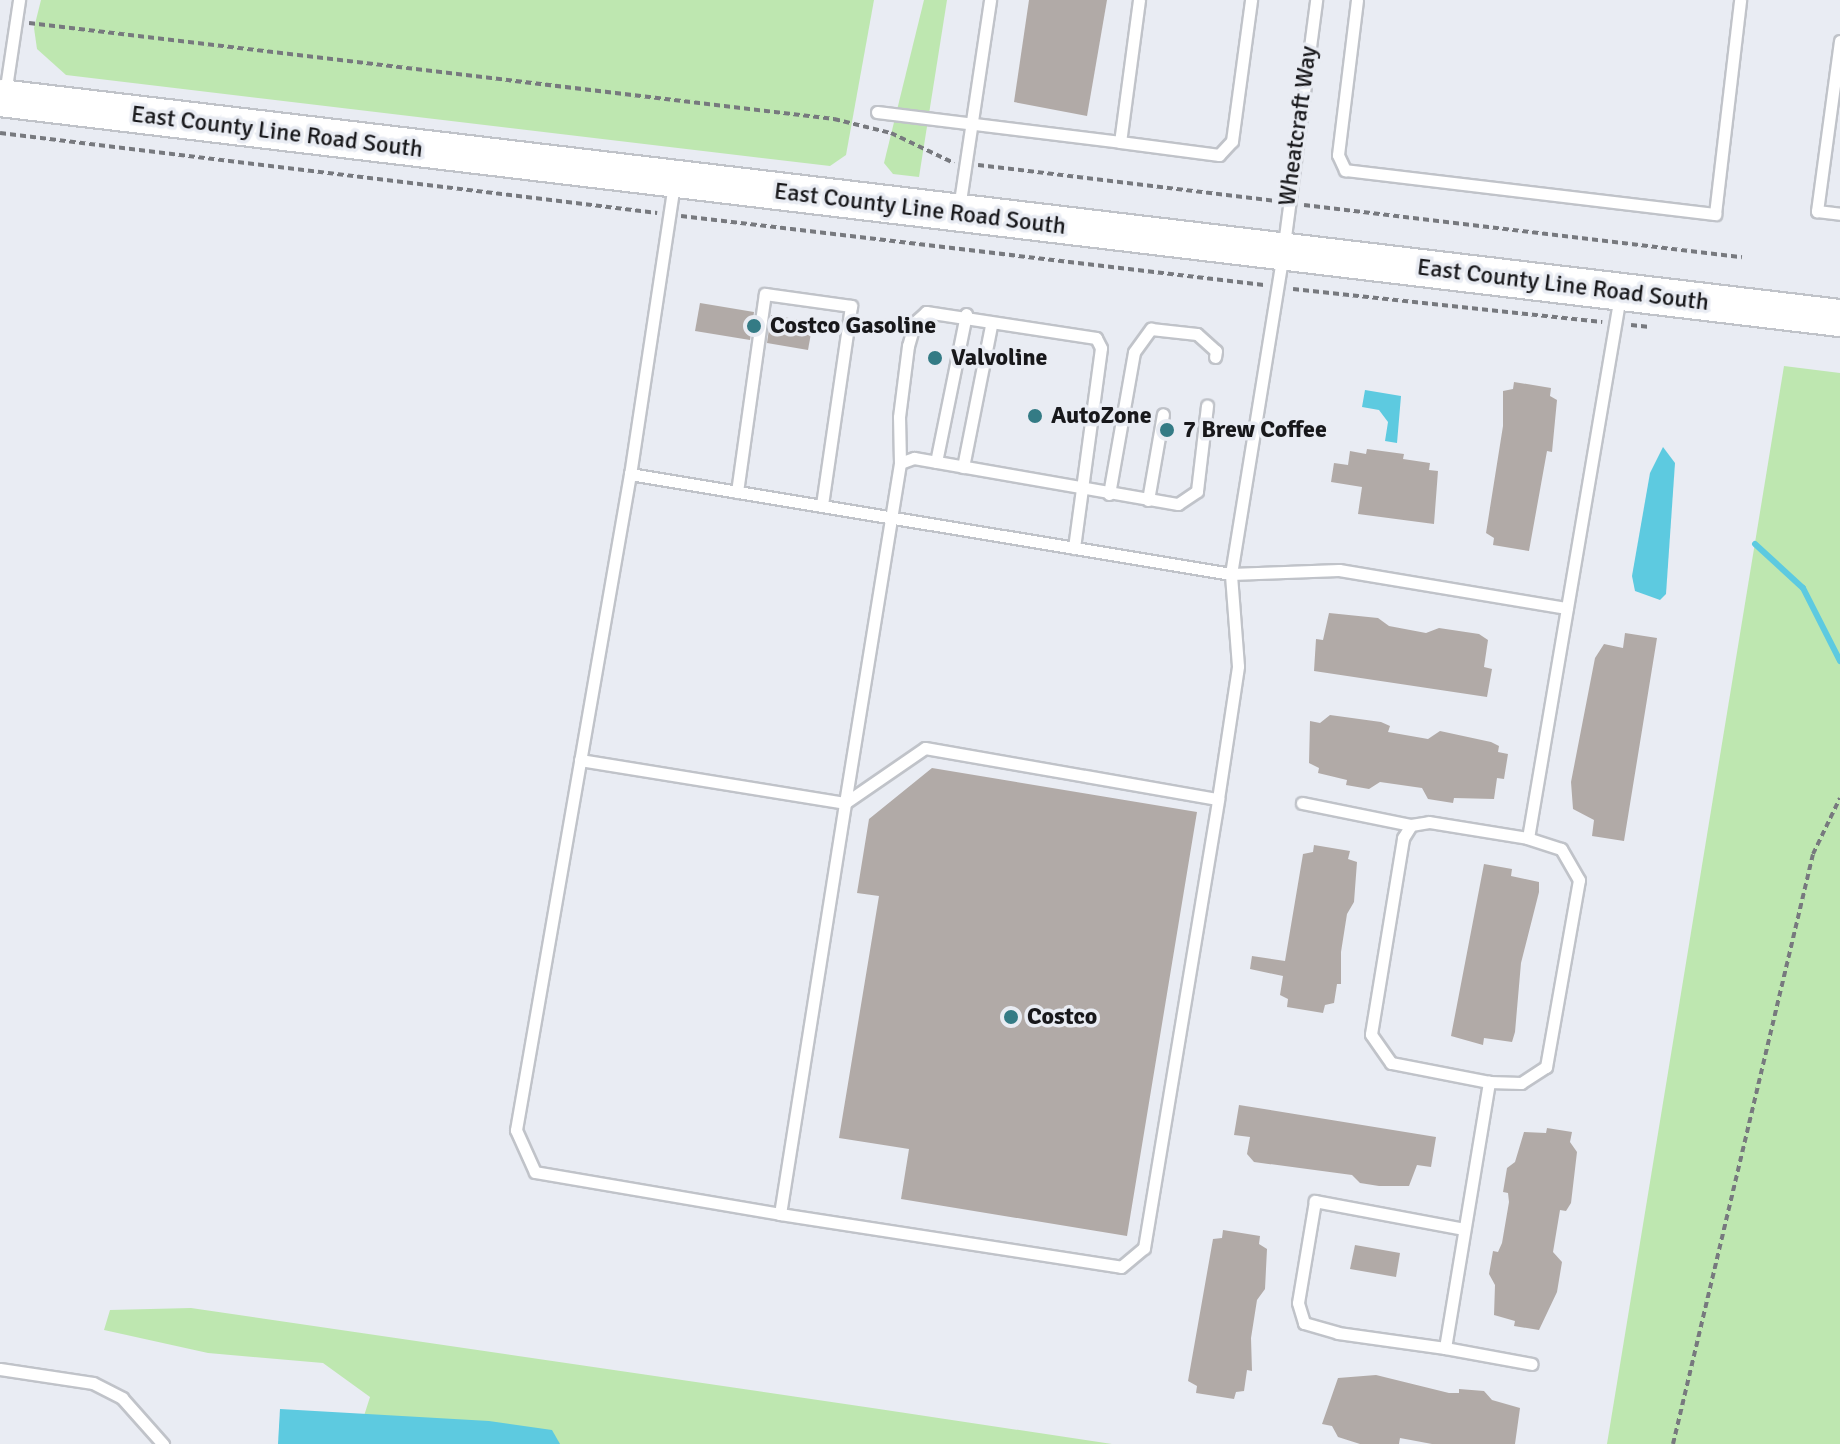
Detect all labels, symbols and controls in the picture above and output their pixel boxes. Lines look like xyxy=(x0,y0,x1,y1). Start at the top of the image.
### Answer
street label: Wheatcraft Way xyxy=(1273,44,1323,208)
street label: East County Line Road South xyxy=(129,100,425,164)
street label: East County Line Road South xyxy=(772,177,1068,241)
street label: East County Line Road South xyxy=(1415,253,1711,317)
place label: Costco Gasoline xyxy=(770,312,936,340)
marker: Costco Gasoline xyxy=(745,317,763,335)
place label: Valvoline xyxy=(951,344,1048,372)
marker: Valvoline xyxy=(926,349,944,367)
place label: AutoZone xyxy=(1051,402,1152,430)
marker: AutoZone xyxy=(1026,407,1044,425)
place label: 7 Brew Coffee xyxy=(1183,416,1327,444)
marker: 7 Brew Coffee xyxy=(1158,421,1176,439)
place label: Costco xyxy=(1027,1003,1097,1031)
marker: Costco xyxy=(1002,1008,1020,1026)

